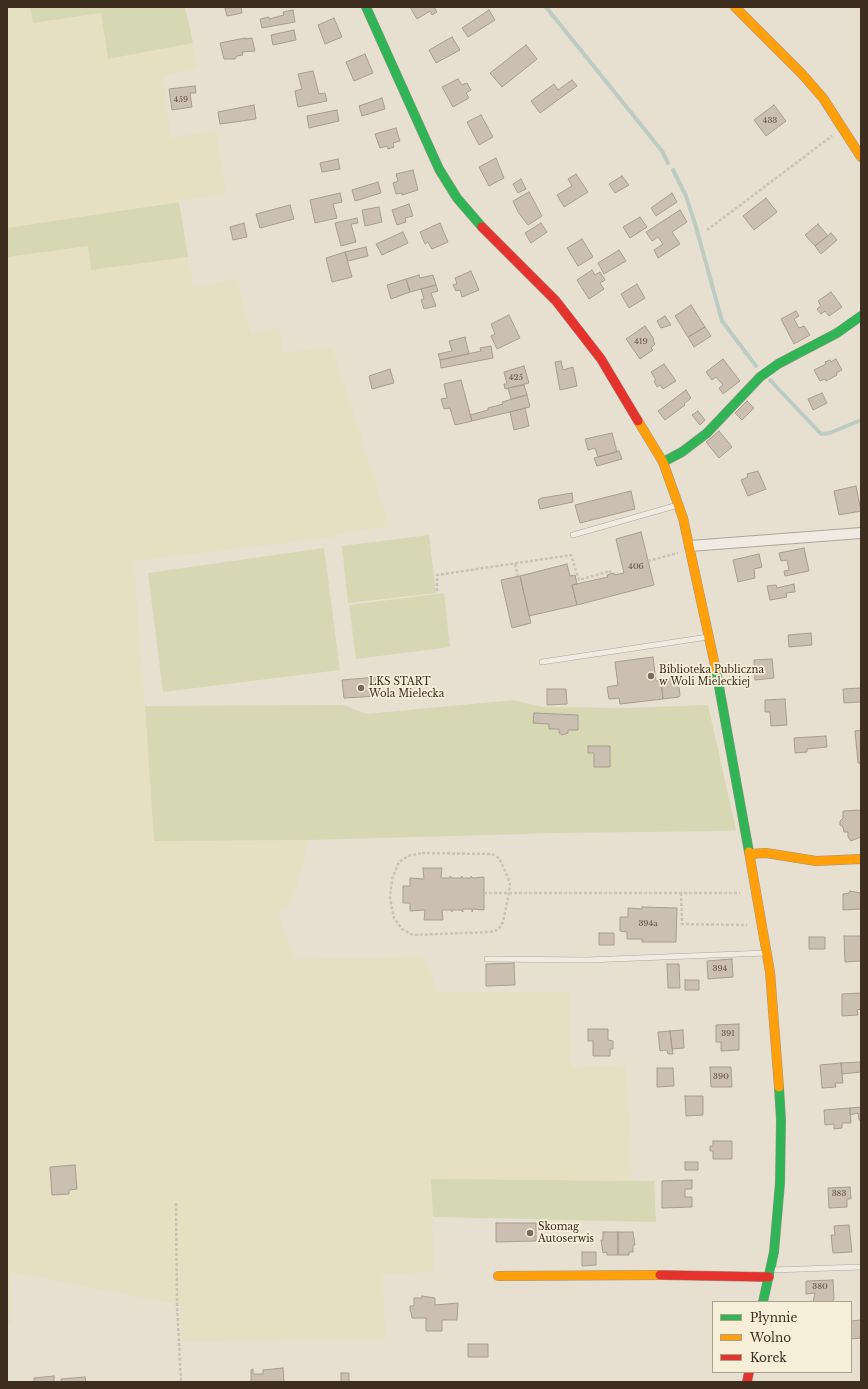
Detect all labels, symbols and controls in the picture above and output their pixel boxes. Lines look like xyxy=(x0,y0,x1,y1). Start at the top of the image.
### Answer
house number: 459 xyxy=(174,95,188,105)
house number: 433 xyxy=(763,116,777,126)
house number: 419 xyxy=(634,337,648,347)
house number: 425 xyxy=(509,373,523,383)
house number: 406 xyxy=(628,562,644,572)
place label: Biblioteka Publiczna w Woli Mieleckiej xyxy=(659,664,764,688)
marker: Biblioteka Publiczna w Woli Mieleckiej xyxy=(646,671,656,681)
place label: LKS START Wola Mielecka xyxy=(369,676,444,700)
marker: LKS START Wola Mielecka xyxy=(356,683,366,693)
house number: 394a xyxy=(638,919,658,929)
house number: 394 xyxy=(713,964,727,974)
house number: 391 xyxy=(721,1029,735,1039)
house number: 390 xyxy=(713,1072,729,1082)
house number: 383 xyxy=(832,1189,846,1199)
place label: Skomag Autoserwis xyxy=(538,1221,594,1244)
marker: Skomag Autoserwis xyxy=(525,1228,535,1238)
house number: 380 xyxy=(812,1282,828,1292)
legend xyxy=(712,1301,852,1373)
text: Płynnie xyxy=(750,1310,797,1325)
text: Wolno xyxy=(750,1330,791,1345)
text: Korek xyxy=(750,1350,787,1365)

